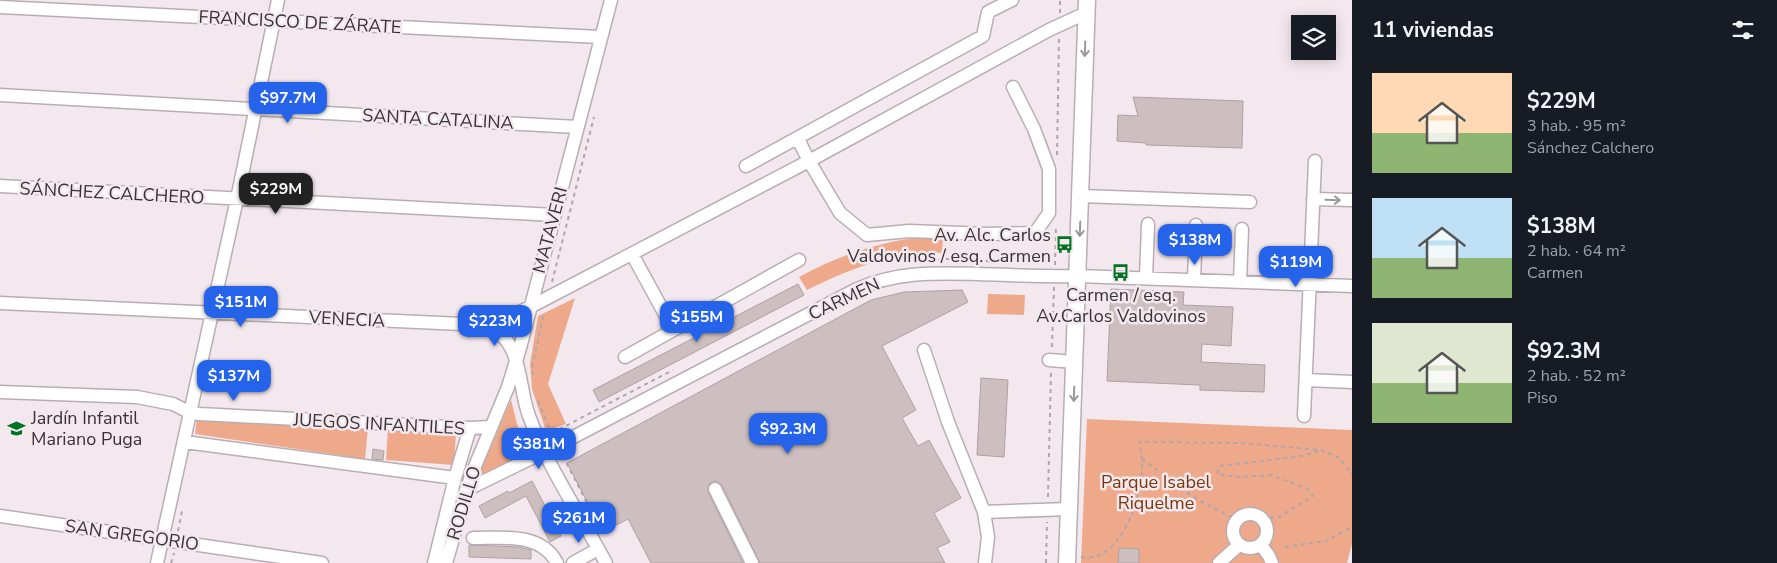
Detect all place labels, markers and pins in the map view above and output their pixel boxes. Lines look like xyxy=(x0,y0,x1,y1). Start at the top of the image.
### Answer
pin: $97.7M xyxy=(247,82,329,124)
pin: $229M xyxy=(241,172,311,215)
place label: Av. Alc. Carlos Valdovinos / esq. Carmen xyxy=(846,223,1051,268)
pin: $138M xyxy=(1160,224,1230,266)
bus stop icon: Av. Alc. Carlos Valdovinos / esq. Carmen xyxy=(1055,235,1075,255)
pin: $119M xyxy=(1261,246,1331,288)
bus stop icon: Carmen / esq. Av.Carlos Valdovinos xyxy=(1111,262,1131,282)
place label: Carmen / esq. Av.Carlos Valdovinos xyxy=(1036,283,1206,328)
pin: $151M xyxy=(206,286,276,328)
pin: $155M xyxy=(662,300,732,343)
pin: $223M xyxy=(460,304,530,347)
pin: $137M xyxy=(199,360,269,402)
place label: Jardín Infantil Mariano Puga xyxy=(30,406,142,451)
pin: $92.3M xyxy=(747,412,829,455)
school or university icon: Jardín Infantil Mariano Puga xyxy=(7,418,27,438)
pin: $381M xyxy=(504,428,574,470)
pin: $261M xyxy=(544,502,614,544)

